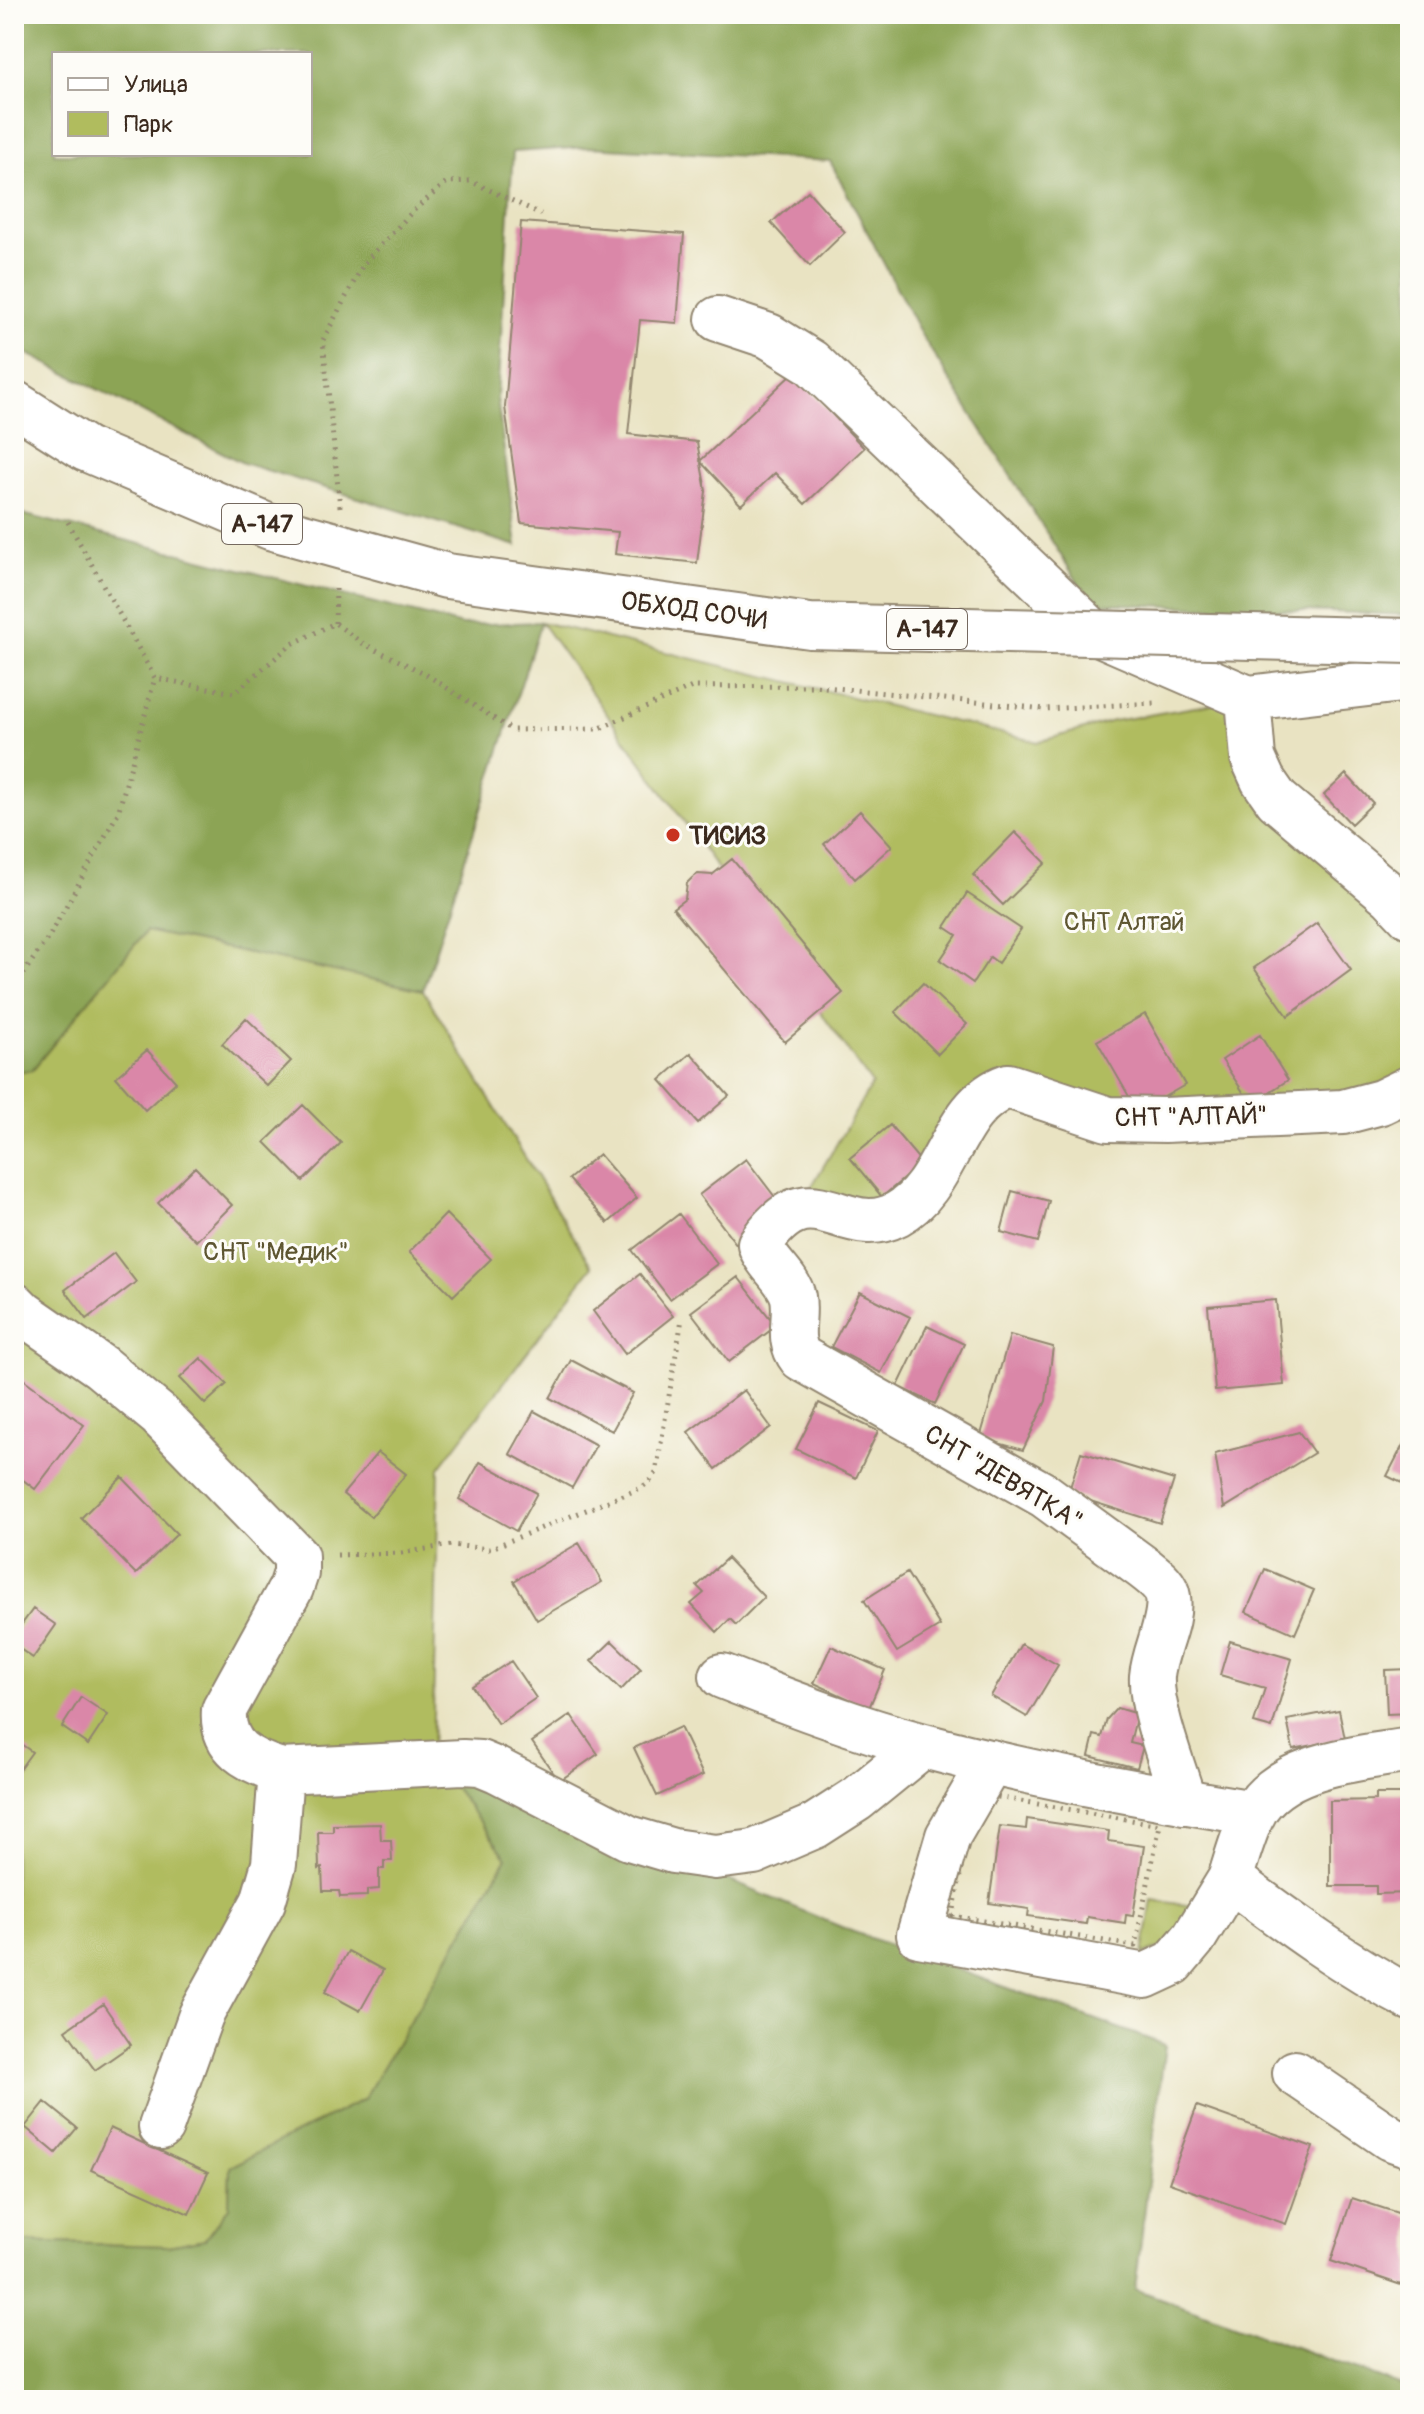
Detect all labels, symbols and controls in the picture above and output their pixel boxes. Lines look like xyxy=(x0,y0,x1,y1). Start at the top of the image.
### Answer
legend xyxy=(52,52,312,156)
text: Улица xyxy=(124,70,188,99)
text: Парк xyxy=(124,110,173,139)
road number: А-147 xyxy=(222,504,302,544)
street label: ОБХОД СОЧИ xyxy=(619,585,769,637)
road number: А-147 xyxy=(887,609,967,649)
place label: ТИСИЗ xyxy=(688,820,766,852)
marker: ТИСИЗ xyxy=(664,826,682,844)
park label: СНТ Алтай xyxy=(1064,906,1184,938)
street label: СНТ "АЛТАЙ" xyxy=(1114,1100,1268,1134)
park label: СНТ "Медик" xyxy=(203,1236,349,1268)
street label: СНТ "ДЕВЯТКА" xyxy=(919,1418,1088,1538)

